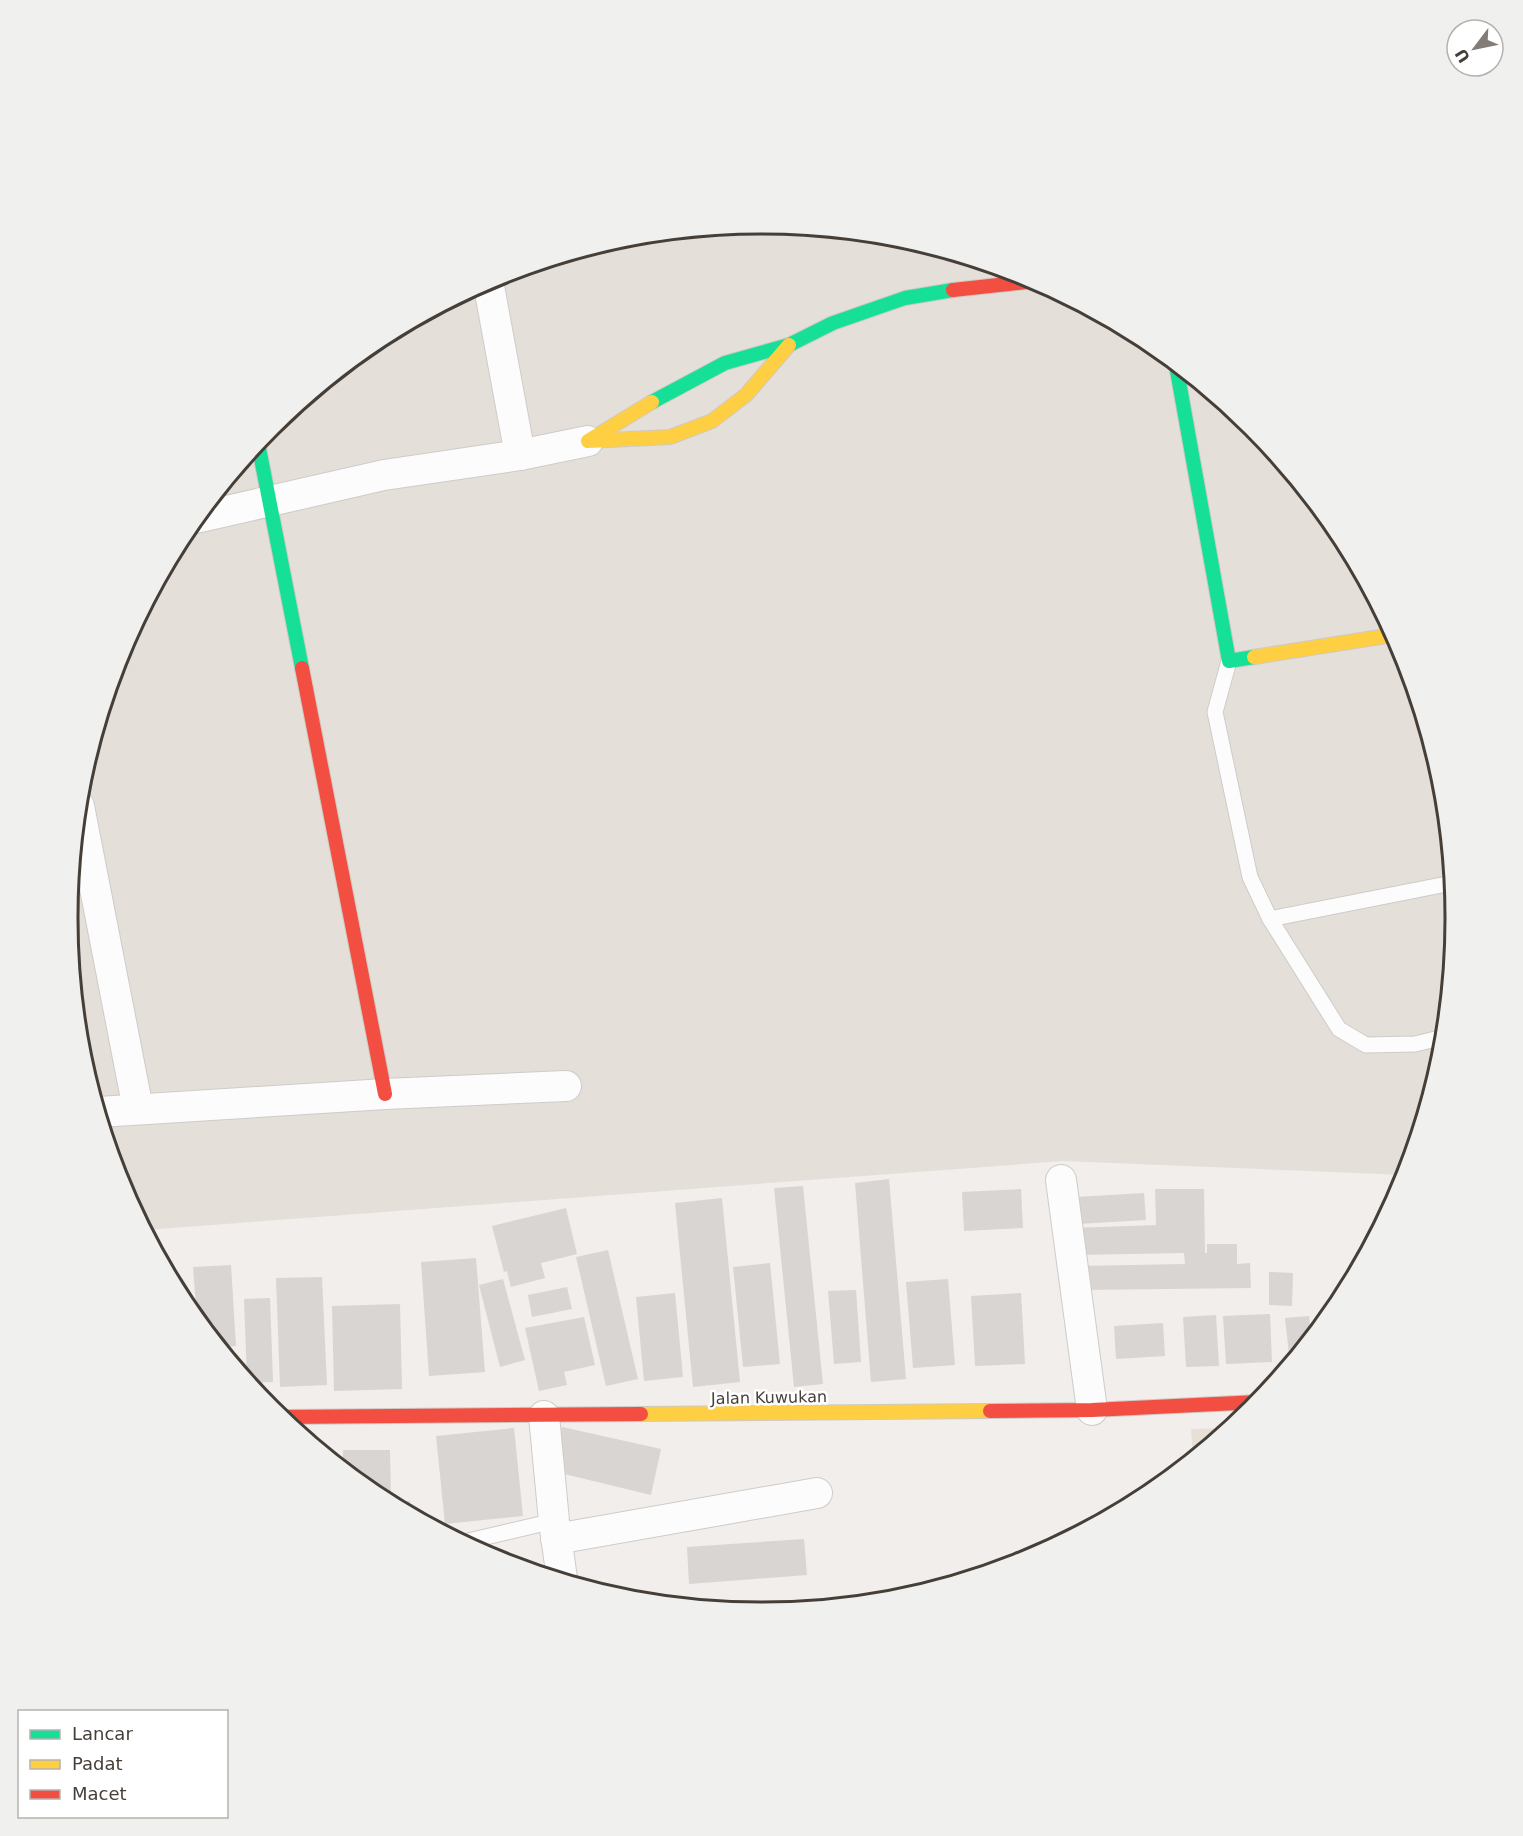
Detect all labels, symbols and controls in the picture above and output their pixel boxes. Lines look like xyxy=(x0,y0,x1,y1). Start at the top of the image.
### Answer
north arrow xyxy=(1445,18,1505,78)
text: U xyxy=(1451,45,1474,66)
street label: Jalan Kuwukan xyxy=(710,1387,827,1408)
legend xyxy=(18,1710,228,1818)
text: Lancar xyxy=(72,1723,133,1744)
text: Padat xyxy=(72,1753,123,1774)
text: Macet xyxy=(72,1783,127,1804)

